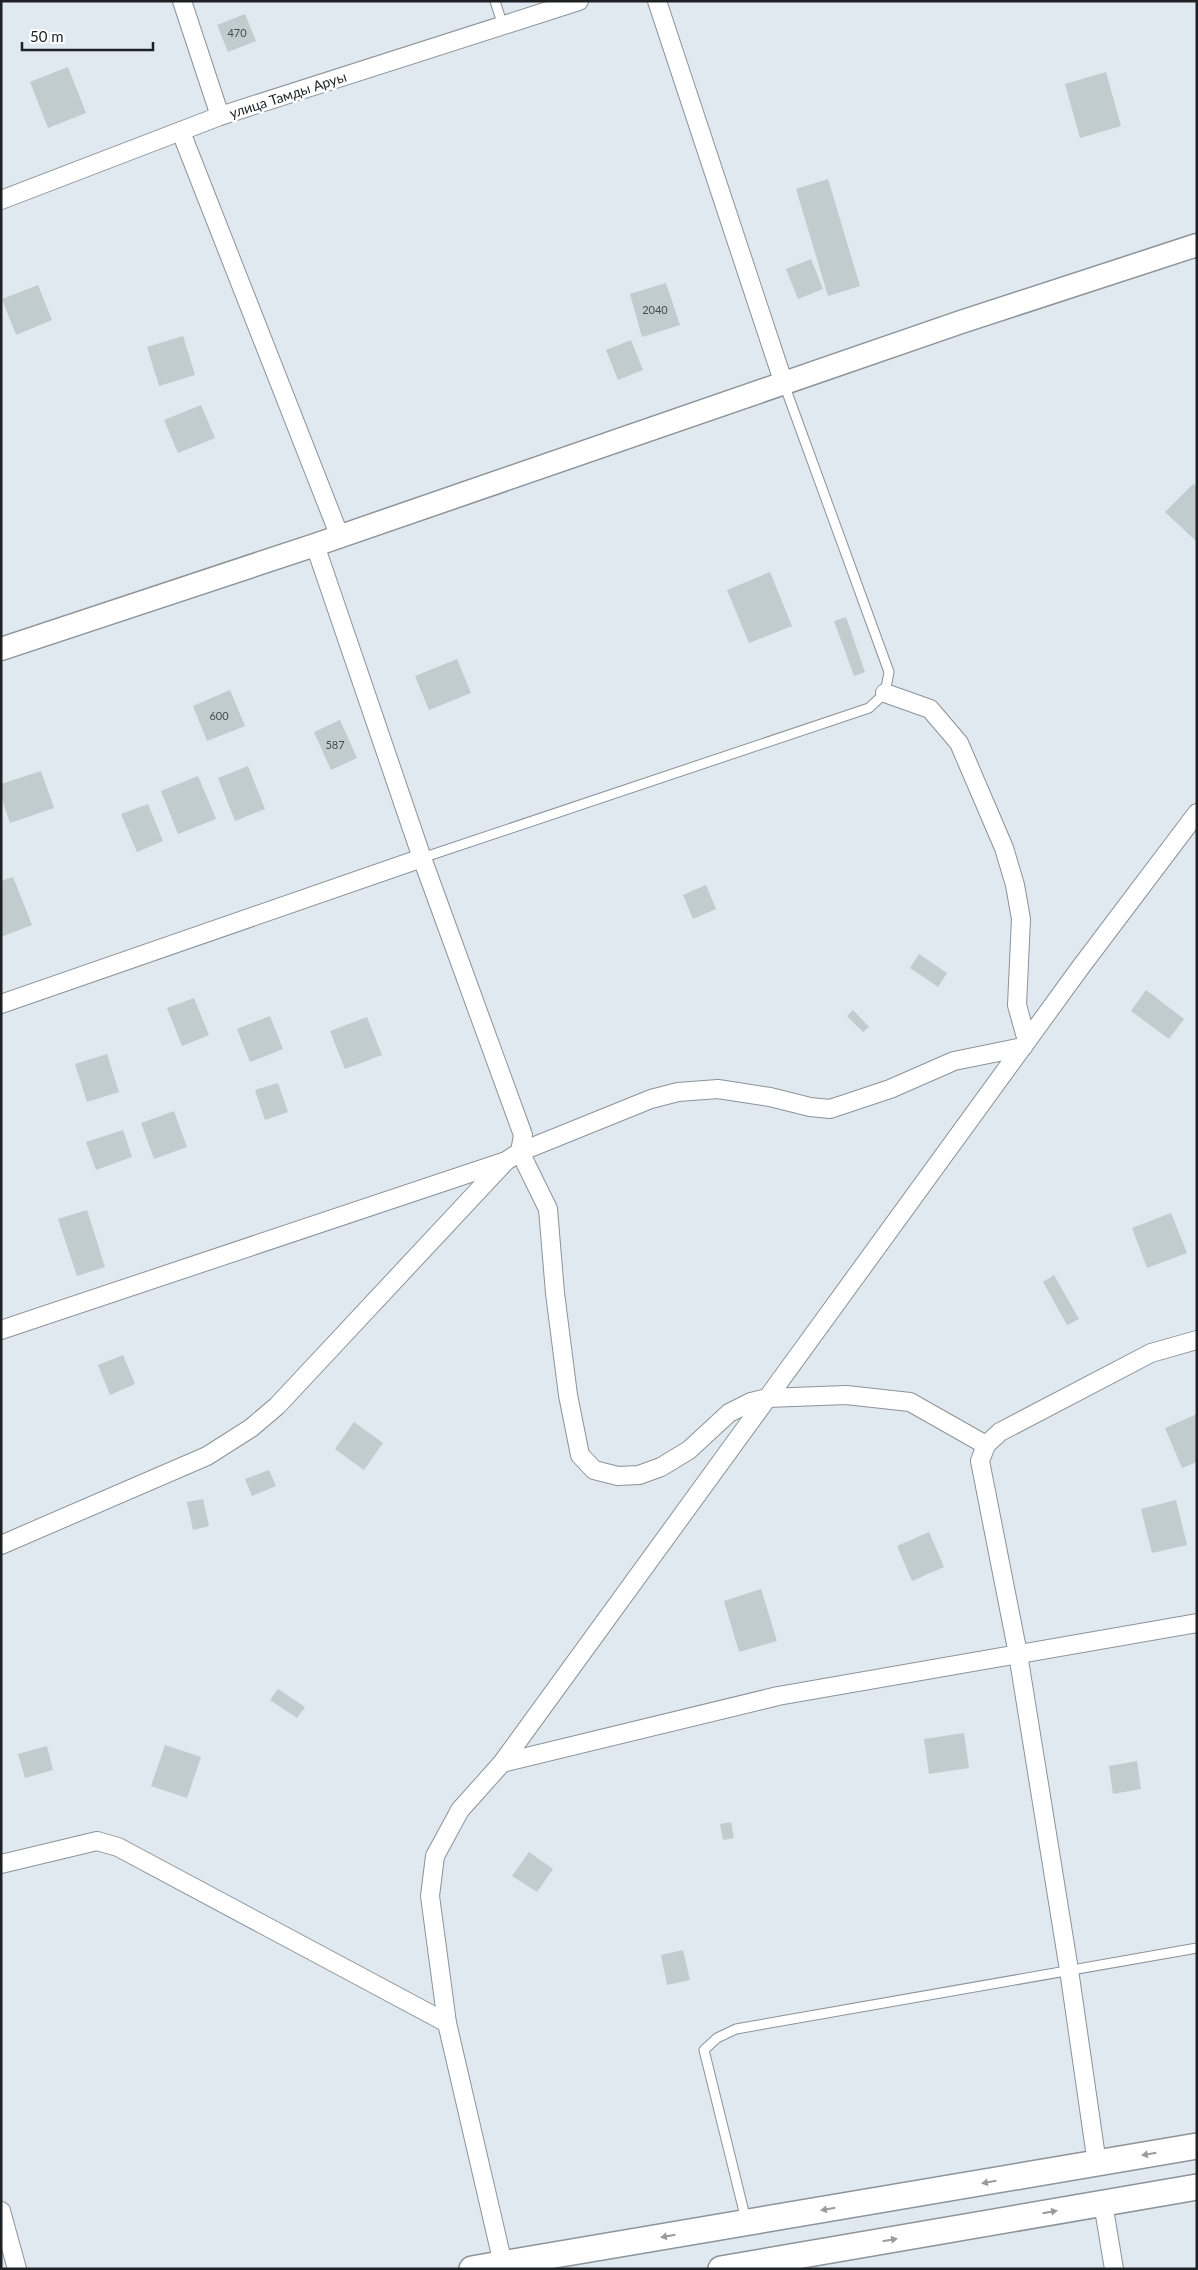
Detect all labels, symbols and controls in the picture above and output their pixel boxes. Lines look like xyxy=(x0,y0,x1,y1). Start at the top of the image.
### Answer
scale bar xyxy=(22,20,154,52)
house number: 470 xyxy=(227,26,247,39)
text: 50 m xyxy=(30,27,64,45)
street label: улица Тамды Аруы xyxy=(227,68,349,121)
house number: 2040 xyxy=(642,303,668,316)
house number: 600 xyxy=(209,709,229,722)
house number: 587 xyxy=(325,738,345,751)
one-way arrow xyxy=(1140,2151,1156,2159)
one-way arrow xyxy=(980,2178,996,2186)
one-way arrow xyxy=(820,2205,836,2213)
one-way arrow xyxy=(1043,2208,1059,2216)
one-way arrow xyxy=(660,2232,676,2240)
one-way arrow xyxy=(882,2235,898,2243)

